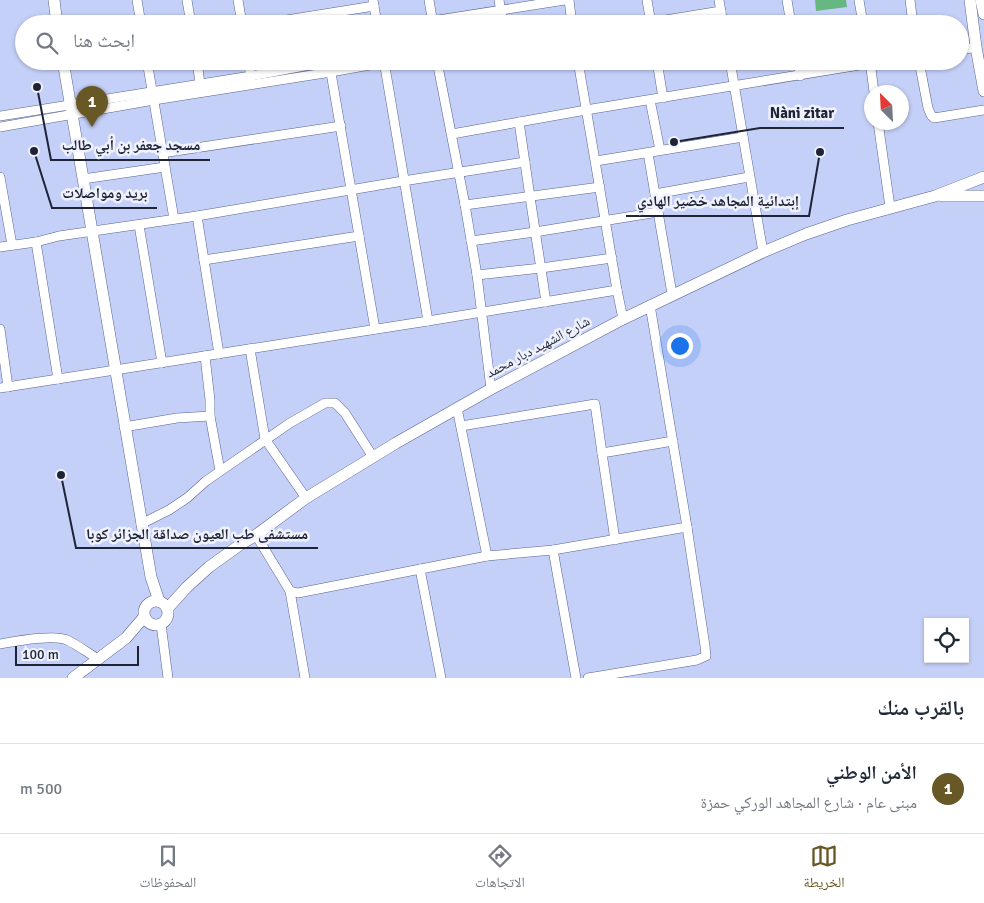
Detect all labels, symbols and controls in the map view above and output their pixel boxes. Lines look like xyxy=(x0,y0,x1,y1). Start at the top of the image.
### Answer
search box xyxy=(15,15,969,70)
icon: search xyxy=(33,29,61,57)
text: ابحث هنا xyxy=(73,29,135,53)
north arrow xyxy=(864,85,909,130)
pin: 1 xyxy=(76,86,108,127)
callout: Nàni zitar xyxy=(760,98,844,128)
text: Nàni zitar xyxy=(770,104,834,122)
callout: مسجد جعفر بن أبي طالب xyxy=(51,130,210,160)
text: مسجد جعفر بن أبي طالب xyxy=(62,136,200,157)
callout: بريد ومواصلات xyxy=(52,178,157,208)
text: بريد ومواصلات xyxy=(62,184,148,202)
callout: إبتدائية المجاهد خضير الهادي xyxy=(626,186,809,216)
text: إبتدائية المجاهد خضير الهادي xyxy=(637,192,799,213)
street label: شارع الشهيد دبار محمد xyxy=(483,312,593,382)
your location xyxy=(667,333,693,359)
callout: مستشفى طب العيون صداقة الجزائر كوبا xyxy=(76,518,318,548)
text: مستشفى طب العيون صداقة الجزائر كوبا xyxy=(86,525,308,543)
map controls xyxy=(924,618,969,663)
button: locate xyxy=(924,618,969,663)
scale bar xyxy=(15,643,139,666)
text: 100 m xyxy=(22,646,59,663)
text: بالقرب منك xyxy=(877,695,964,721)
text: الأمن الوطني xyxy=(826,761,917,785)
text: 500 m xyxy=(20,779,62,799)
text: 1 xyxy=(944,779,952,799)
text: مبنى عام · شارع المجاهد الوركي حمزة xyxy=(701,793,917,813)
tab: المحفوظات xyxy=(139,842,196,896)
tab: الاتجاهات xyxy=(475,842,525,896)
tab: الخريطة xyxy=(803,842,845,896)

